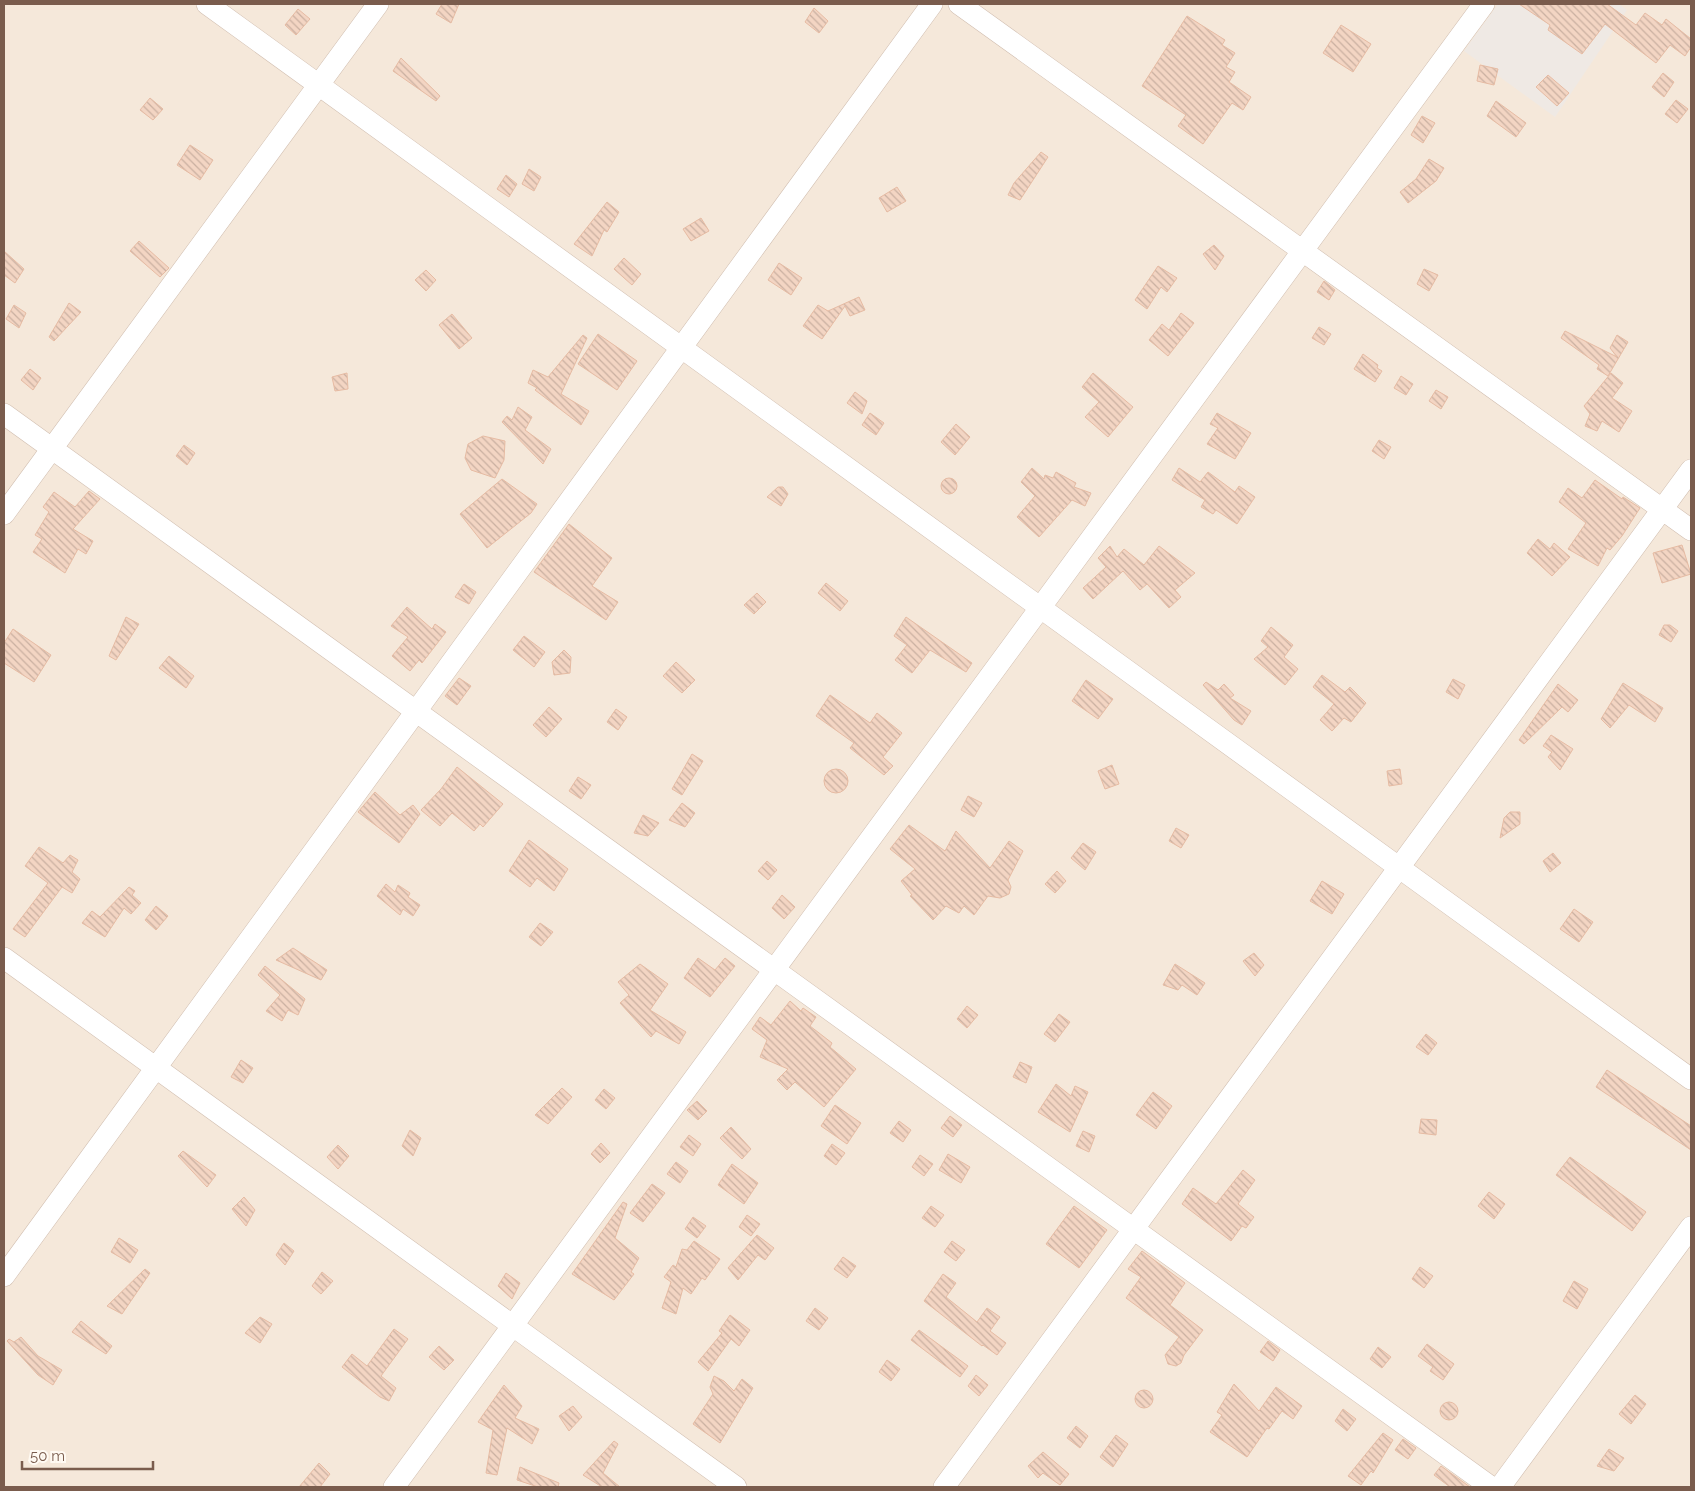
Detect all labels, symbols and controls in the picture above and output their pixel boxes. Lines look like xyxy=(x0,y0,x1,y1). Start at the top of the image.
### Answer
scale bar xyxy=(22,1438,154,1470)
text: 50 m xyxy=(30,1447,65,1465)

